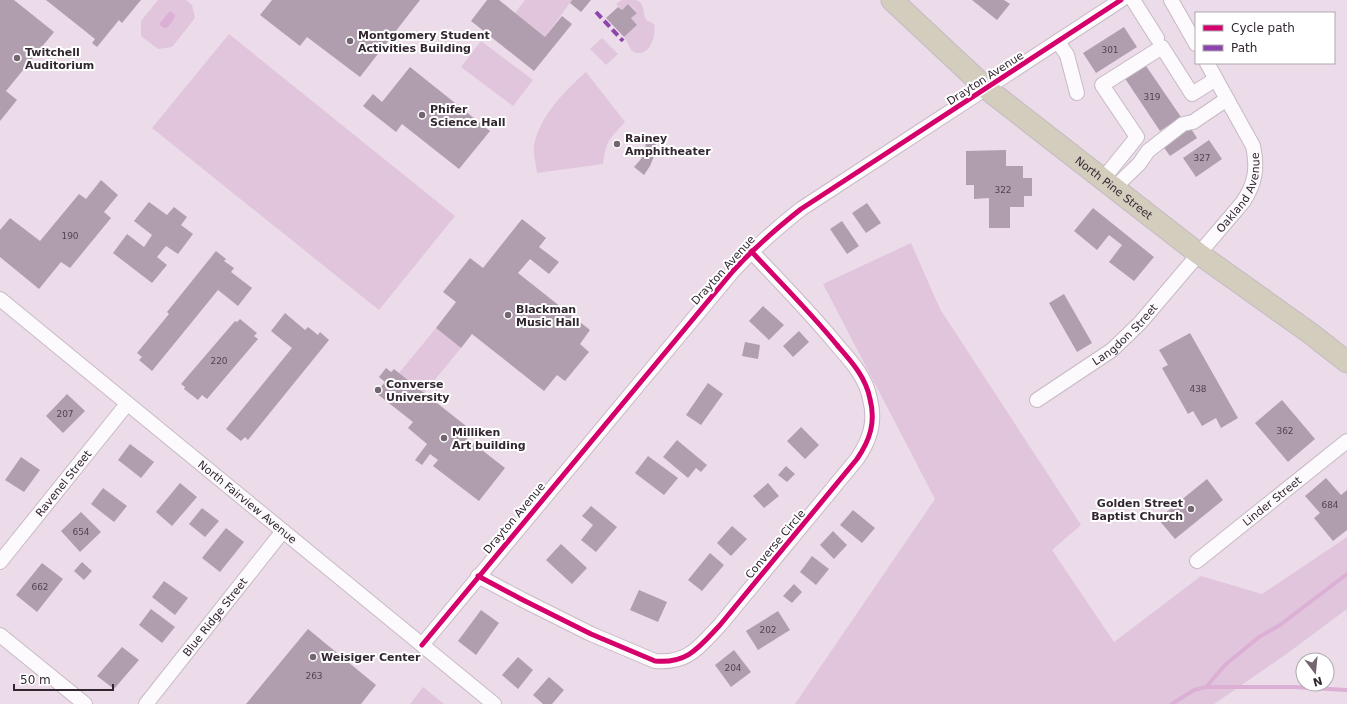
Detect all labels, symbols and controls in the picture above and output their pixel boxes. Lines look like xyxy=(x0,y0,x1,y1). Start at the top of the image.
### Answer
legend xyxy=(1195,12,1335,64)
text: Cycle path xyxy=(1231,21,1295,35)
place label: Montgomery Student Activities Building xyxy=(358,29,490,55)
marker: Montgomery Student Activities Building xyxy=(345,36,355,46)
text: Path xyxy=(1231,41,1257,55)
house number: 301 xyxy=(1101,45,1119,55)
place label: Twitchell Auditorium xyxy=(25,46,94,72)
street label: Drayton Avenue xyxy=(945,49,1026,108)
marker: Twitchell Auditorium xyxy=(12,53,22,63)
house number: 319 xyxy=(1143,92,1161,102)
place label: Phifer Science Hall xyxy=(430,103,506,129)
marker: Phifer Science Hall xyxy=(417,110,427,120)
place label: Rainey Amphitheater xyxy=(625,132,711,158)
marker: Rainey Amphitheater xyxy=(612,139,622,149)
street label: Oakland Avenue xyxy=(1214,152,1262,235)
house number: 327 xyxy=(1193,153,1211,163)
street label: North Pine Street xyxy=(1072,154,1155,223)
house number: 322 xyxy=(994,185,1012,195)
house number: 190 xyxy=(61,231,79,241)
street label: Drayton Avenue xyxy=(689,233,758,308)
street label: Langdon Street xyxy=(1090,301,1161,368)
place label: Blackman Music Hall xyxy=(516,303,580,329)
marker: Blackman Music Hall xyxy=(503,310,513,320)
house number: 220 xyxy=(210,356,228,366)
place label: Converse University xyxy=(386,378,449,404)
house number: 438 xyxy=(1189,384,1207,394)
marker: Converse University xyxy=(373,385,383,395)
house number: 207 xyxy=(56,409,74,419)
place label: Milliken Art building xyxy=(452,426,526,452)
house number: 362 xyxy=(1276,426,1294,436)
marker: Milliken Art building xyxy=(439,433,449,443)
street label: Ravenel Street xyxy=(33,447,95,519)
street label: North Fairview Avenue xyxy=(195,458,299,547)
street label: Linder Street xyxy=(1240,474,1305,529)
street label: Drayton Avenue xyxy=(481,480,548,556)
place label: Golden Street Baptist Church xyxy=(1091,497,1183,523)
house number: 684 xyxy=(1321,500,1339,510)
marker: Golden Street Baptist Church xyxy=(1186,504,1196,514)
street label: Converse Circle xyxy=(743,507,808,581)
house number: 654 xyxy=(72,527,90,537)
street label: Blue Ridge Street xyxy=(180,575,251,659)
house number: 662 xyxy=(31,582,49,592)
house number: 202 xyxy=(759,625,777,635)
place label: Weisiger Center xyxy=(321,651,421,664)
marker: Weisiger Center xyxy=(308,652,318,662)
north arrow xyxy=(1295,652,1335,692)
house number: 204 xyxy=(724,663,742,673)
scale bar xyxy=(14,666,113,692)
house number: 263 xyxy=(305,671,323,681)
text: 50 m xyxy=(20,673,51,687)
text: N xyxy=(1311,674,1324,689)

